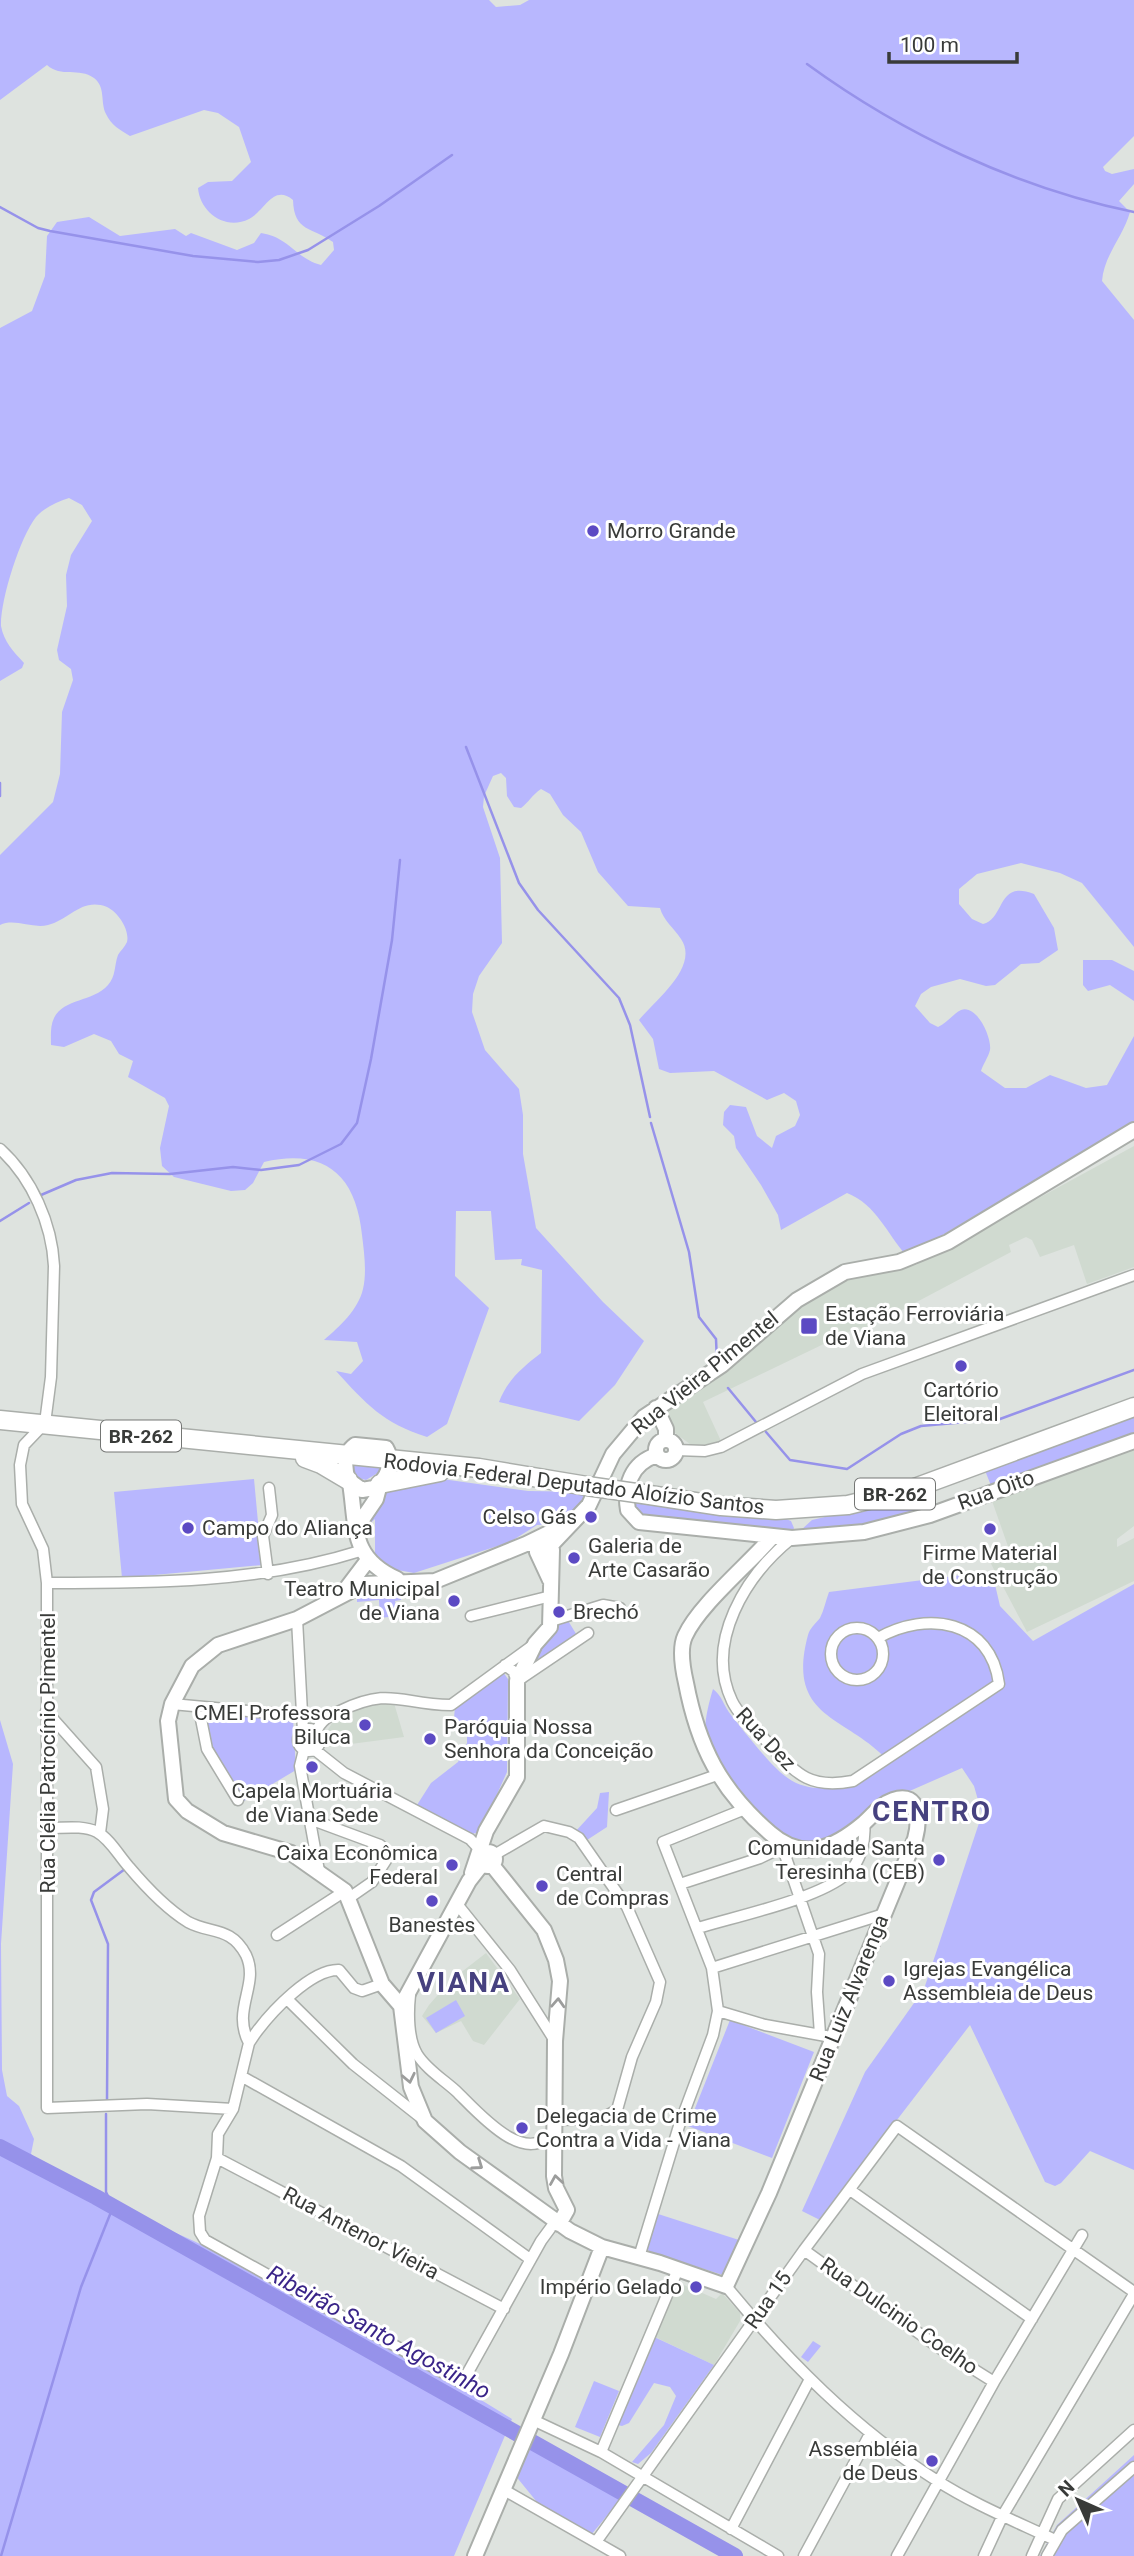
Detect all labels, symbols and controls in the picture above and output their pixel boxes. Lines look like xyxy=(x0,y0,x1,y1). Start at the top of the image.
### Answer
scale bar xyxy=(889,21,1017,65)
text: 100 m xyxy=(900,33,959,57)
place label: Morro Grande xyxy=(607,519,736,543)
marker: Morro Grande xyxy=(585,523,601,539)
place label: Estação Ferroviária de Viana xyxy=(825,1302,1004,1350)
street label: Rua Vieira Pimentel xyxy=(627,1306,783,1440)
marker: Estação Ferroviária de Viana xyxy=(799,1316,819,1336)
marker: Cartório Eleitoral xyxy=(953,1358,969,1374)
place label: Cartório Eleitoral xyxy=(923,1378,999,1426)
road number: BR-262 xyxy=(101,1420,181,1452)
street label: Rodovia Federal Deputado Aloízio Santos xyxy=(382,1449,766,1519)
street label: Rua Oito xyxy=(955,1465,1037,1515)
road number: BR-262 xyxy=(855,1478,935,1510)
place label: Celso Gás xyxy=(483,1505,577,1529)
marker: Celso Gás xyxy=(583,1509,599,1525)
place label: Campo do Aliança xyxy=(202,1516,373,1540)
marker: Campo do Aliança xyxy=(180,1520,196,1536)
marker: Firme Material de Construção xyxy=(982,1521,998,1537)
place label: Galeria de Arte Casarão xyxy=(588,1534,710,1582)
place label: Firme Material de Construção xyxy=(922,1541,1058,1589)
marker: Galeria de Arte Casarão xyxy=(566,1550,582,1566)
place label: Teatro Municipal de Viana xyxy=(284,1577,440,1625)
marker: Teatro Municipal de Viana xyxy=(446,1593,462,1609)
place label: Brechó xyxy=(573,1600,639,1624)
marker: Brechó xyxy=(551,1604,567,1620)
street label: Rua Clélia Patrocínio Pimentel xyxy=(36,1613,60,1893)
place label: CMEI Professora Biluca xyxy=(194,1701,351,1749)
street label: Rua Dez xyxy=(731,1703,801,1775)
place label: Paróquia Nossa Senhora da Conceição xyxy=(444,1715,653,1763)
marker: CMEI Professora Biluca xyxy=(357,1717,373,1733)
marker: Paróquia Nossa Senhora da Conceição xyxy=(422,1731,438,1747)
marker: Capela Mortuária de Viana Sede xyxy=(304,1759,320,1775)
place label: Capela Mortuária de Viana Sede xyxy=(231,1779,393,1827)
district label: CENTRO xyxy=(872,1795,992,1828)
place label: Comunidade Santa Teresinha (CEB) xyxy=(747,1836,925,1884)
place label: Caixa Econômica Federal xyxy=(277,1841,438,1889)
marker: Comunidade Santa Teresinha (CEB) xyxy=(931,1852,947,1868)
marker: Caixa Econômica Federal xyxy=(444,1857,460,1873)
place label: Central de Compras xyxy=(556,1862,669,1910)
marker: Central de Compras xyxy=(534,1878,550,1894)
marker: Banestes xyxy=(424,1893,440,1909)
street label: Rua Luiz Alvarenga xyxy=(805,1911,893,2085)
place label: Banestes xyxy=(389,1913,475,1937)
place label: Igrejas Evangélica Assembleia de Deus xyxy=(903,1957,1093,2005)
district label: VIANA xyxy=(417,1966,511,1999)
marker: Igrejas Evangélica Assembleia de Deus xyxy=(881,1973,897,1989)
one-way arrow xyxy=(551,1997,566,2008)
one-way arrow xyxy=(401,2072,416,2084)
place label: Delegacia de Crime Contra a Vida - Viana xyxy=(536,2104,731,2152)
marker: Delegacia de Crime Contra a Vida - Viana xyxy=(514,2120,530,2136)
one-way arrow xyxy=(470,2157,483,2169)
one-way arrow xyxy=(549,2175,564,2186)
street label: Rua Antenor Vieira xyxy=(279,2182,443,2284)
street label: Rua Dulcinio Coelho xyxy=(816,2253,983,2379)
water label: Ribeirão Santo Agostinho xyxy=(262,2260,495,2405)
street label: Rua 15 xyxy=(740,2267,796,2333)
place label: Império Gelado xyxy=(540,2275,682,2299)
marker: Império Gelado xyxy=(688,2279,704,2295)
place label: Assembléia de Deus xyxy=(809,2437,918,2485)
marker: Assembléia de Deus xyxy=(924,2453,940,2469)
north arrow xyxy=(1043,2465,1113,2535)
text: N xyxy=(1053,2475,1079,2501)

